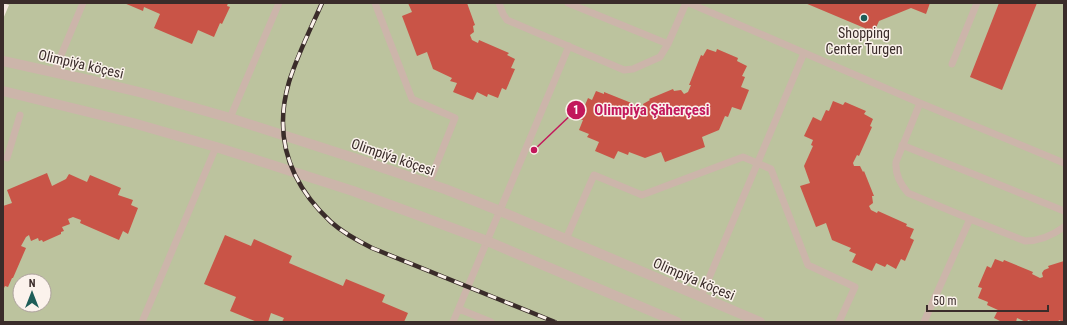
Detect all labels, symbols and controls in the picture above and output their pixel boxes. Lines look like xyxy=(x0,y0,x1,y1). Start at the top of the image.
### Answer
marker: Shopping Center Turgen xyxy=(859,13,869,23)
place label: Shopping Center Turgen xyxy=(826,25,902,57)
street label: Olimpiýa köçesi xyxy=(37,46,125,82)
callout: Olimpiýa Şäherçesi xyxy=(566,96,717,123)
text: Olimpiýa Şäherçesi xyxy=(594,101,710,119)
text: 1 xyxy=(573,103,579,117)
street label: Olimpiýa köçesi xyxy=(349,135,437,179)
street label: Olimpiýa köçesi xyxy=(651,255,737,303)
north arrow xyxy=(12,273,52,313)
text: N xyxy=(29,277,36,290)
scale bar xyxy=(927,287,1048,313)
text: 50 m xyxy=(933,294,957,308)

